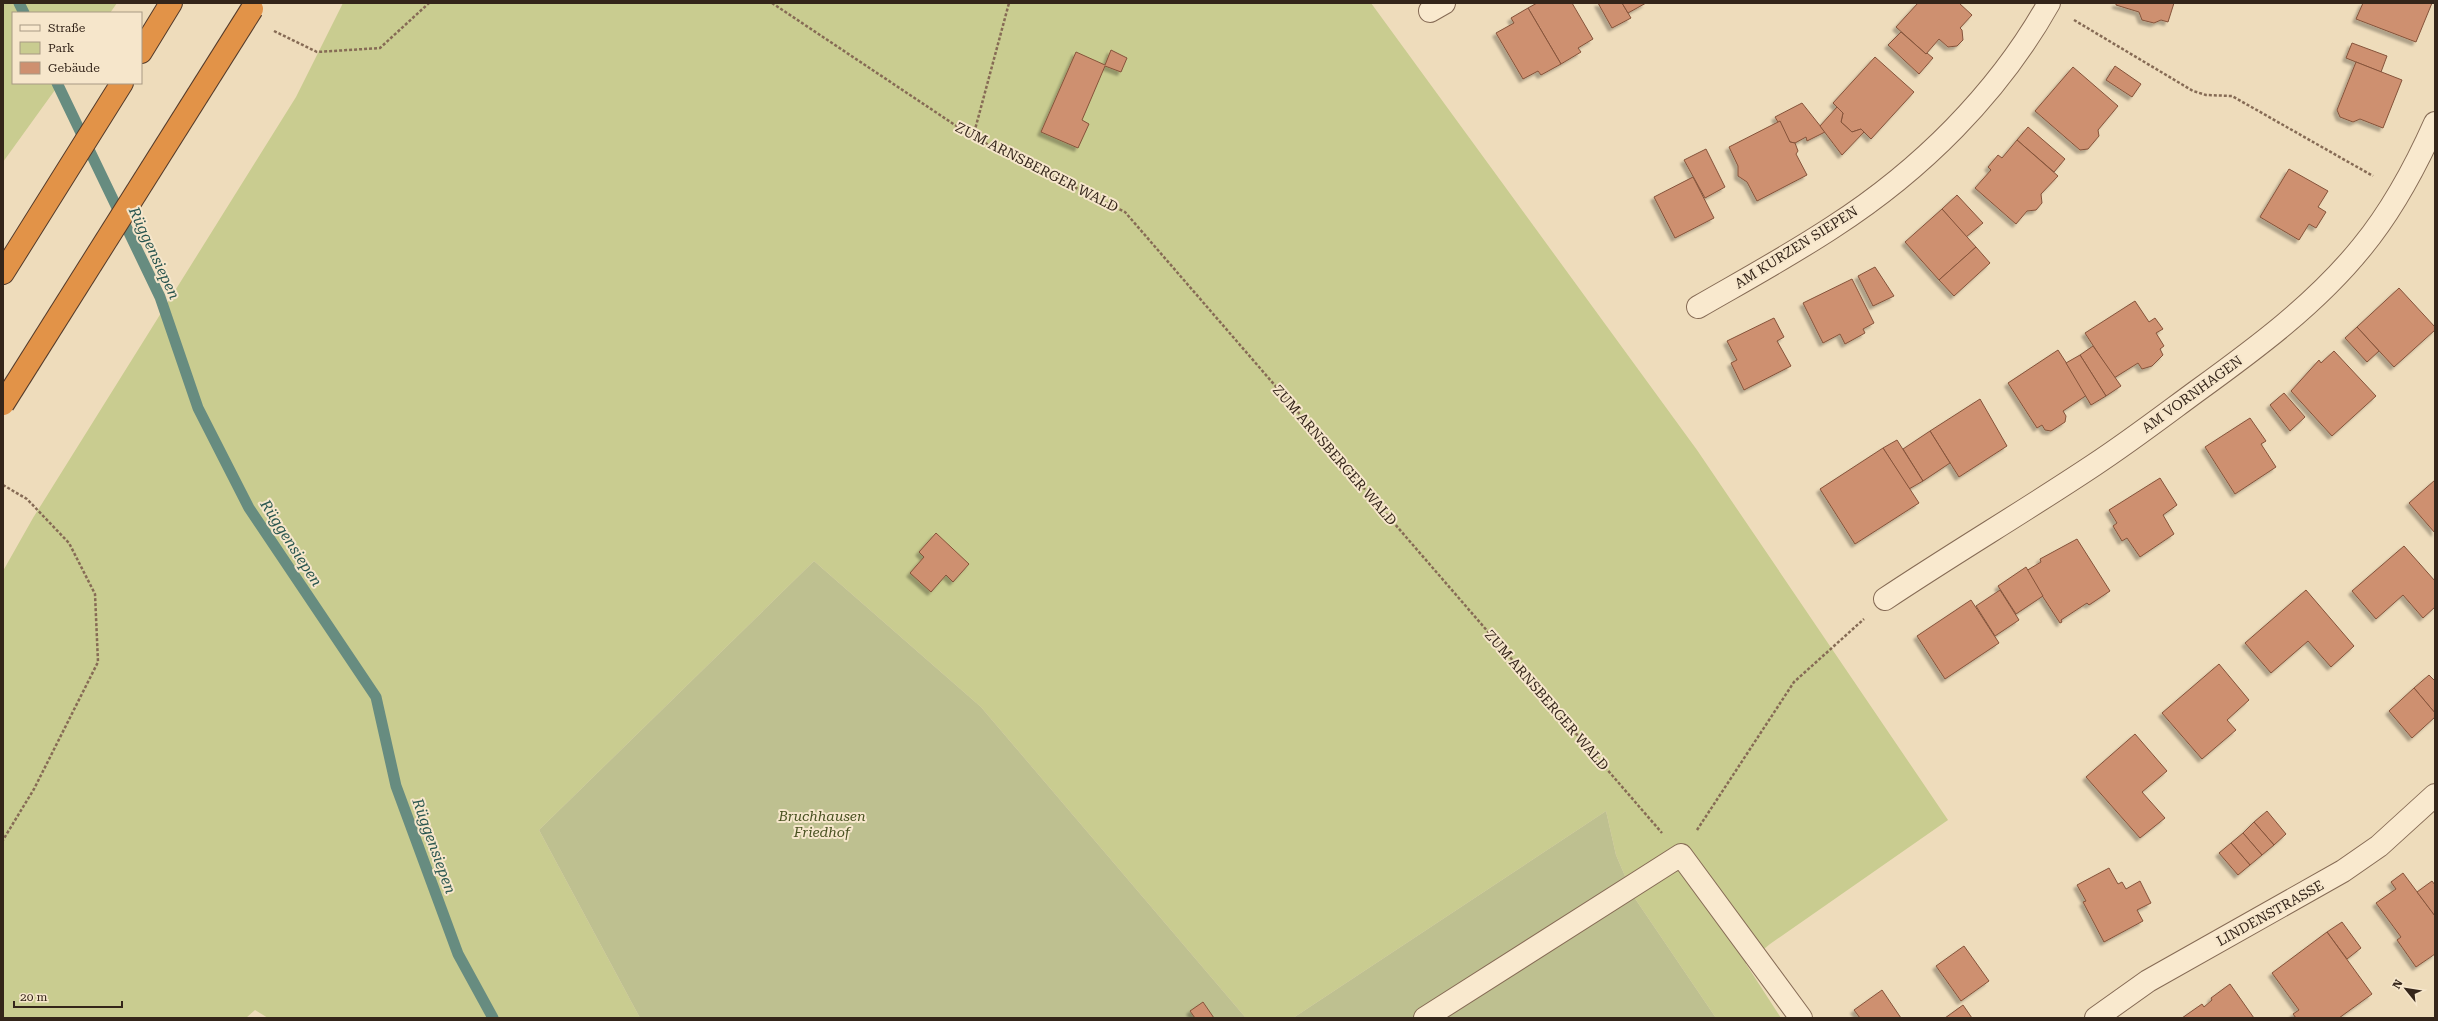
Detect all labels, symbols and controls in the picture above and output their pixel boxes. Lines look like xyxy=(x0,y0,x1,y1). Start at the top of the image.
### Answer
legend xyxy=(12,12,142,84)
text: Straße xyxy=(48,21,86,35)
text: Park xyxy=(48,41,75,55)
text: Gebäude xyxy=(48,61,100,75)
street label: ZUM ARNSBERGER WALD xyxy=(953,119,1121,215)
water label: Rüggensiepen xyxy=(124,203,183,302)
street label: AM KURZEN SIEPEN xyxy=(1732,203,1860,291)
street label: AM VORNHAGEN xyxy=(2139,352,2245,436)
street label: ZUM ARNSBERGER WALD xyxy=(1270,382,1400,528)
water label: Rüggensiepen xyxy=(256,495,326,590)
street label: ZUM ARNSBERGER WALD xyxy=(1482,627,1612,773)
water label: Rüggensiepen xyxy=(408,795,460,896)
park label: Bruchhausen Friedhof xyxy=(777,808,866,840)
street label: LINDENSTRASSE xyxy=(2214,877,2326,949)
north arrow xyxy=(2386,969,2426,1009)
text: N xyxy=(2390,977,2406,991)
scale bar xyxy=(14,983,122,1009)
text: 20 m xyxy=(20,990,47,1004)

